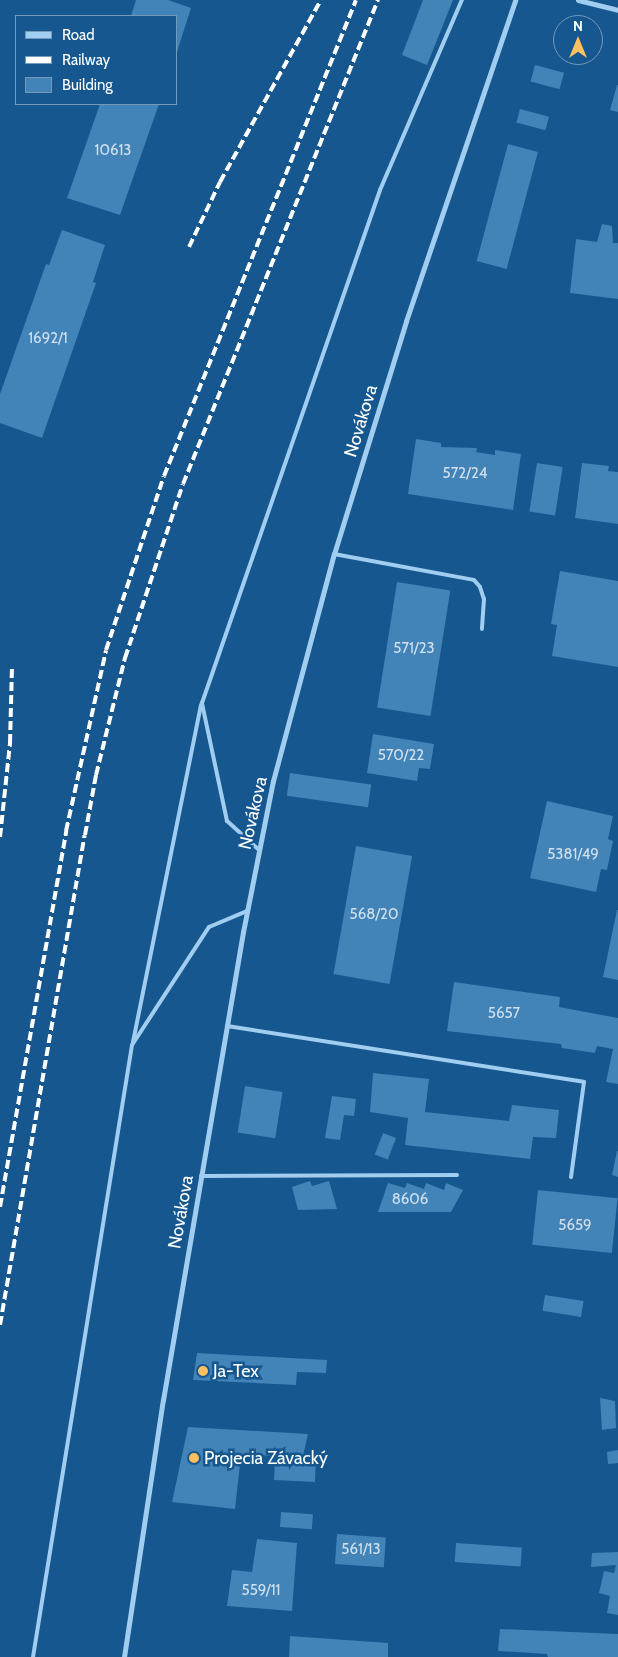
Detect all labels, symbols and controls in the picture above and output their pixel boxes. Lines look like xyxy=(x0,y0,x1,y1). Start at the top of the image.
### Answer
legend xyxy=(15,15,178,105)
north arrow xyxy=(553,15,603,65)
text: N xyxy=(573,17,583,35)
text: Road xyxy=(62,26,95,44)
text: Railway xyxy=(62,51,110,69)
text: Building xyxy=(62,76,113,94)
house number: 10613 xyxy=(95,142,131,160)
house number: 1692/1 xyxy=(28,330,68,348)
street label: Novákova xyxy=(340,382,382,460)
house number: 572/24 xyxy=(443,465,487,483)
house number: 571/23 xyxy=(393,640,435,658)
house number: 570/22 xyxy=(378,747,424,765)
street label: Novákova xyxy=(234,774,272,852)
house number: 5381/49 xyxy=(547,846,599,864)
house number: 568/20 xyxy=(350,906,398,924)
house number: 5657 xyxy=(488,1005,520,1023)
street label: Novákova xyxy=(164,1174,198,1250)
house number: 8606 xyxy=(392,1191,428,1209)
house number: 5659 xyxy=(558,1217,592,1235)
place label: Ja-Tex xyxy=(213,1360,259,1382)
marker: Ja-Tex xyxy=(197,1365,209,1377)
place label: Projecia Závacký xyxy=(204,1447,328,1469)
marker: Projecia Závacký xyxy=(188,1452,200,1464)
house number: 561/13 xyxy=(341,1541,381,1559)
house number: 559/11 xyxy=(242,1582,280,1600)

